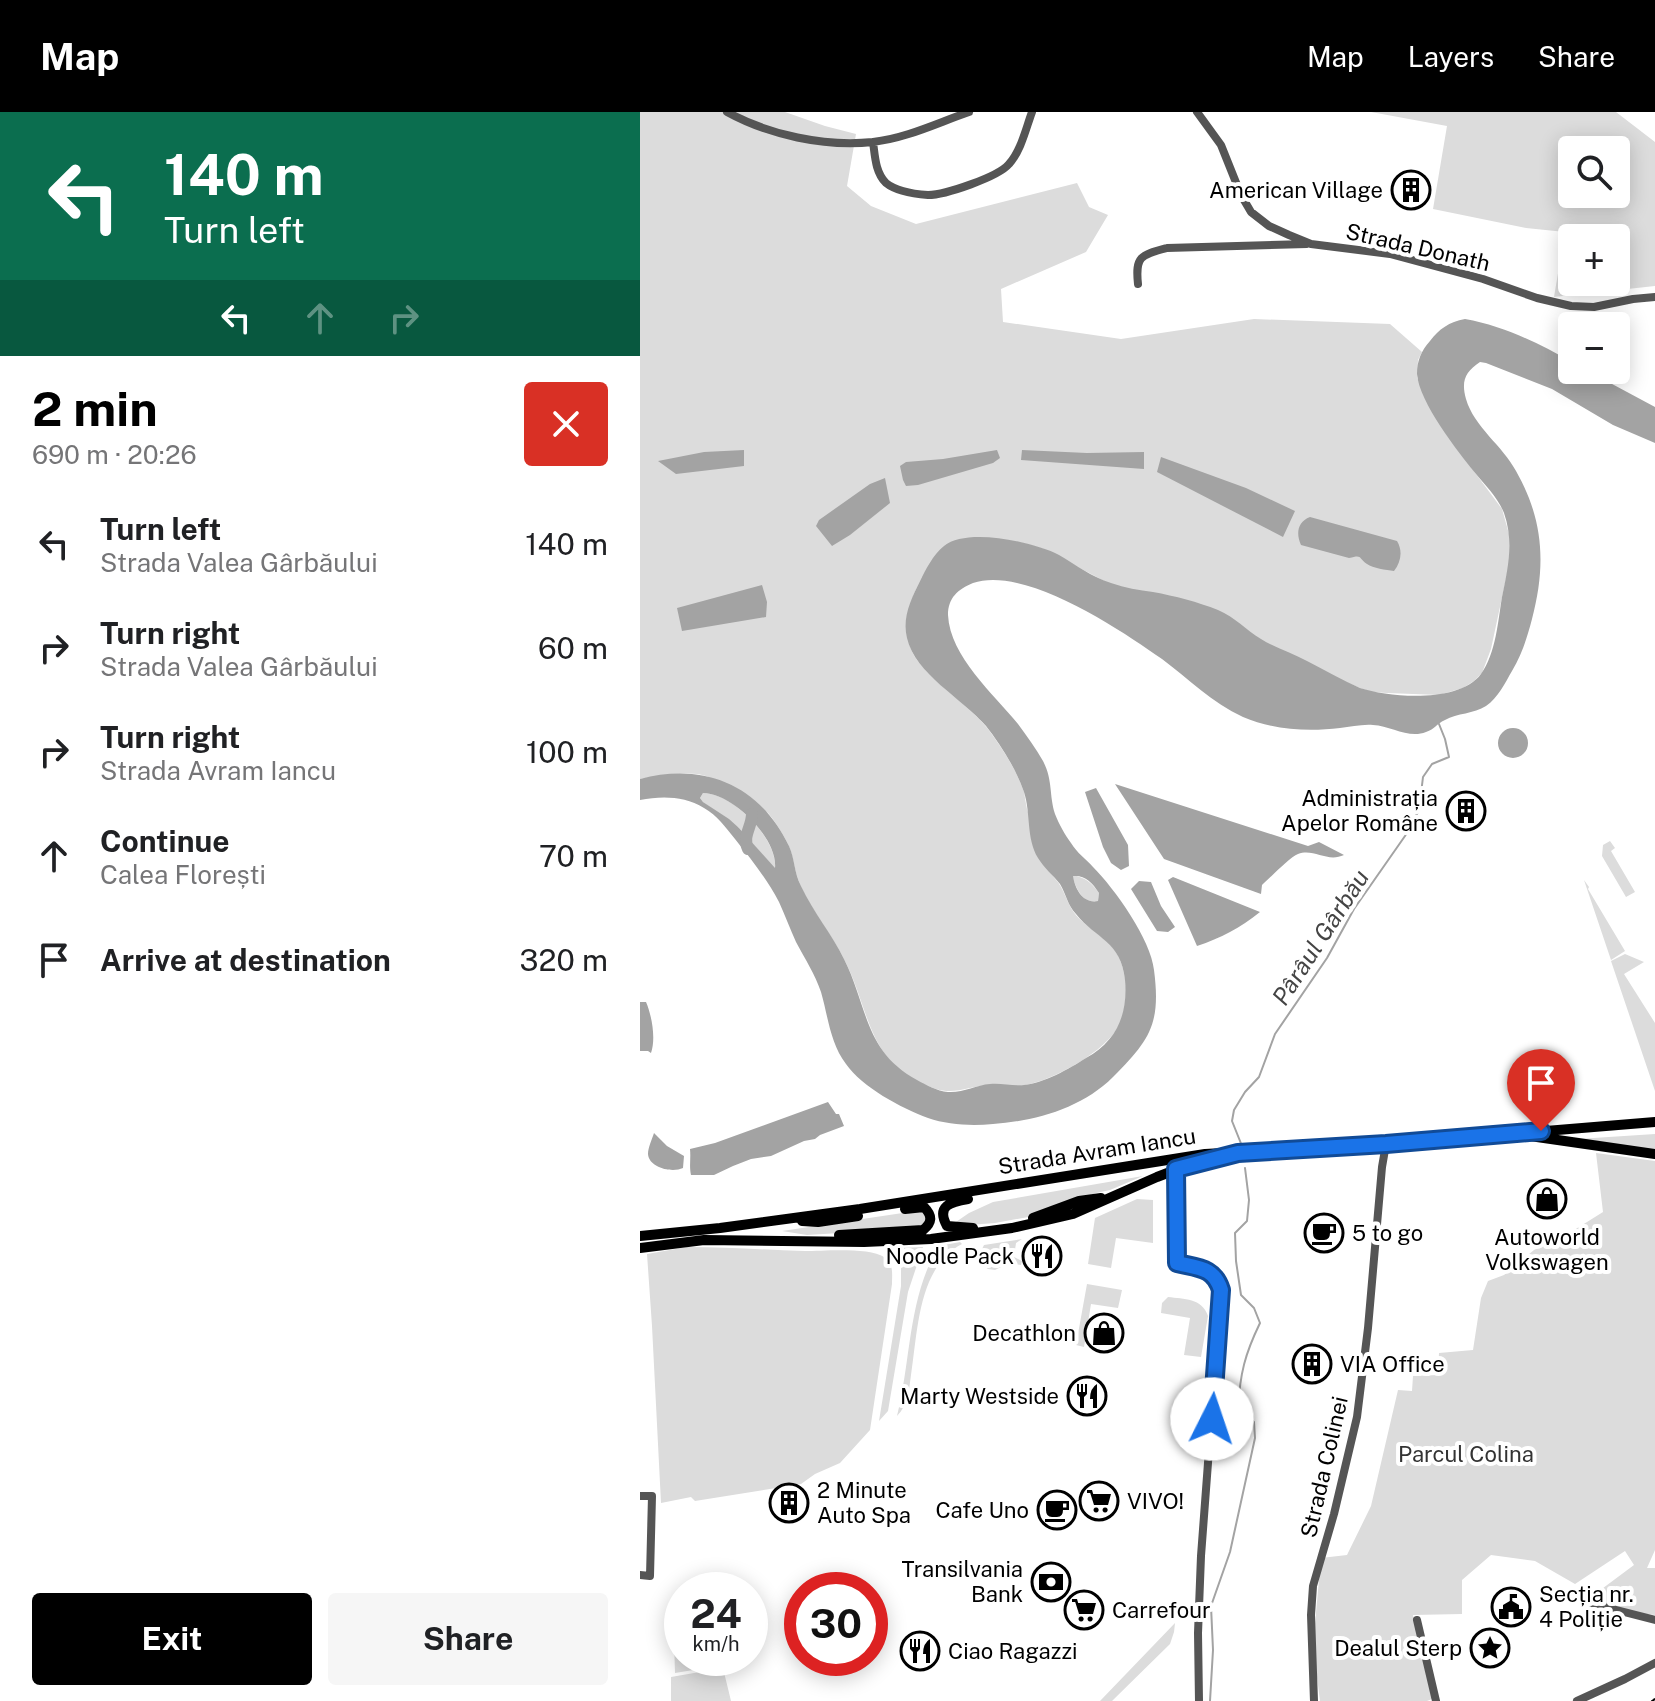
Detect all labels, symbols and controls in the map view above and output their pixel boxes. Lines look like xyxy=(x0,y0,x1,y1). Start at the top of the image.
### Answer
text: Map xyxy=(40,34,119,79)
text: Map xyxy=(1307,40,1364,73)
text: Layers xyxy=(1408,40,1494,73)
text: Share xyxy=(1538,40,1615,73)
map controls xyxy=(1558,136,1630,384)
button: search xyxy=(1558,136,1630,208)
text: 140 m xyxy=(164,142,324,208)
icon: left xyxy=(32,144,136,248)
building icon: American Village xyxy=(1390,169,1432,211)
place label: American Village xyxy=(1209,177,1383,203)
text: Turn left xyxy=(164,209,305,251)
street label: Strada Donath xyxy=(1343,218,1493,276)
button: + xyxy=(1558,224,1630,296)
icon: left xyxy=(214,296,258,340)
icon: ahead xyxy=(298,296,342,340)
icon: right xyxy=(382,296,426,340)
button: − xyxy=(1558,312,1630,384)
text: 2 min xyxy=(32,380,158,437)
button: close xyxy=(524,382,608,466)
text: 690 m · 20:26 xyxy=(32,439,197,470)
text: Turn left xyxy=(100,511,221,547)
icon: left xyxy=(32,522,76,566)
text: 140 m xyxy=(525,526,608,562)
text: Strada Valea Gârbăului xyxy=(100,547,378,578)
text: Turn right xyxy=(100,615,240,651)
icon: right xyxy=(32,626,76,670)
text: 60 m xyxy=(538,630,608,666)
text: Strada Valea Gârbăului xyxy=(100,651,378,682)
text: Turn right xyxy=(100,719,240,755)
icon: right xyxy=(32,730,76,774)
text: 100 m xyxy=(526,734,608,770)
text: Strada Avram Iancu xyxy=(100,755,336,786)
place label: Administrația Apelor Române xyxy=(1281,785,1438,836)
building icon: Administrația Apelor Române xyxy=(1445,790,1487,832)
text: Continue xyxy=(100,823,230,859)
icon: ahead xyxy=(32,834,76,878)
text: 70 m xyxy=(539,838,608,874)
text: Calea Florești xyxy=(100,859,266,890)
water label: Pârâul Gârbău xyxy=(1266,864,1374,1010)
icon: arrive xyxy=(32,938,76,982)
text: Arrive at destination xyxy=(100,942,391,978)
text: 320 m xyxy=(520,942,608,978)
pin xyxy=(1507,1049,1575,1131)
icon: arrive xyxy=(1519,1061,1563,1105)
street label: Strada Avram Iancu xyxy=(996,1123,1198,1179)
shop icon: Autoworld Volkswagen xyxy=(1526,1178,1568,1220)
cafe icon: 5 to go xyxy=(1303,1212,1345,1254)
place label: 5 to go xyxy=(1352,1220,1423,1246)
place label: Autoworld Volkswagen xyxy=(1485,1224,1609,1275)
restaurant icon: Noodle Pack xyxy=(1021,1235,1063,1277)
place label: Noodle Pack xyxy=(886,1243,1014,1269)
shop icon: Decathlon xyxy=(1083,1312,1125,1354)
place label: Decathlon xyxy=(972,1320,1076,1346)
building icon: VIA Office xyxy=(1291,1343,1333,1385)
place label: VIA Office xyxy=(1340,1351,1445,1377)
restaurant icon: Marty Westside xyxy=(1066,1375,1108,1417)
position arrow xyxy=(1170,1377,1254,1461)
place label: Marty Westside xyxy=(900,1383,1059,1409)
street label: Strada Colinei xyxy=(1295,1394,1353,1540)
park label: Parcul Colina xyxy=(1398,1441,1534,1467)
place label: 2 Minute Auto Spa xyxy=(817,1477,911,1528)
supermarket icon: VIVO! xyxy=(1078,1480,1120,1522)
building icon: 2 Minute Auto Spa xyxy=(768,1482,810,1524)
place label: VIVO! xyxy=(1127,1488,1184,1514)
cafe icon: Cafe Uno xyxy=(1036,1489,1078,1531)
place label: Cafe Uno xyxy=(935,1497,1029,1523)
place label: Transilvania Bank xyxy=(901,1556,1023,1607)
bank icon: Transilvania Bank xyxy=(1030,1561,1072,1603)
speed limit sign: 30 xyxy=(784,1572,888,1676)
place label: Secția nr. 4 Poliție xyxy=(1539,1581,1634,1632)
public building icon: Secția nr. 4 Poliție xyxy=(1490,1586,1532,1628)
supermarket icon: Carrefour xyxy=(1063,1589,1105,1631)
text: 24 xyxy=(690,1590,742,1637)
button: Exit xyxy=(32,1593,312,1685)
button: Share xyxy=(328,1593,608,1685)
place label: Carrefour xyxy=(1112,1597,1211,1623)
place icon: Dealul Sterp xyxy=(1469,1627,1511,1669)
restaurant icon: Ciao Ragazzi xyxy=(899,1630,941,1672)
text: km/h xyxy=(692,1632,740,1656)
place label: Dealul Sterp xyxy=(1334,1635,1462,1661)
place label: Ciao Ragazzi xyxy=(948,1638,1078,1664)

